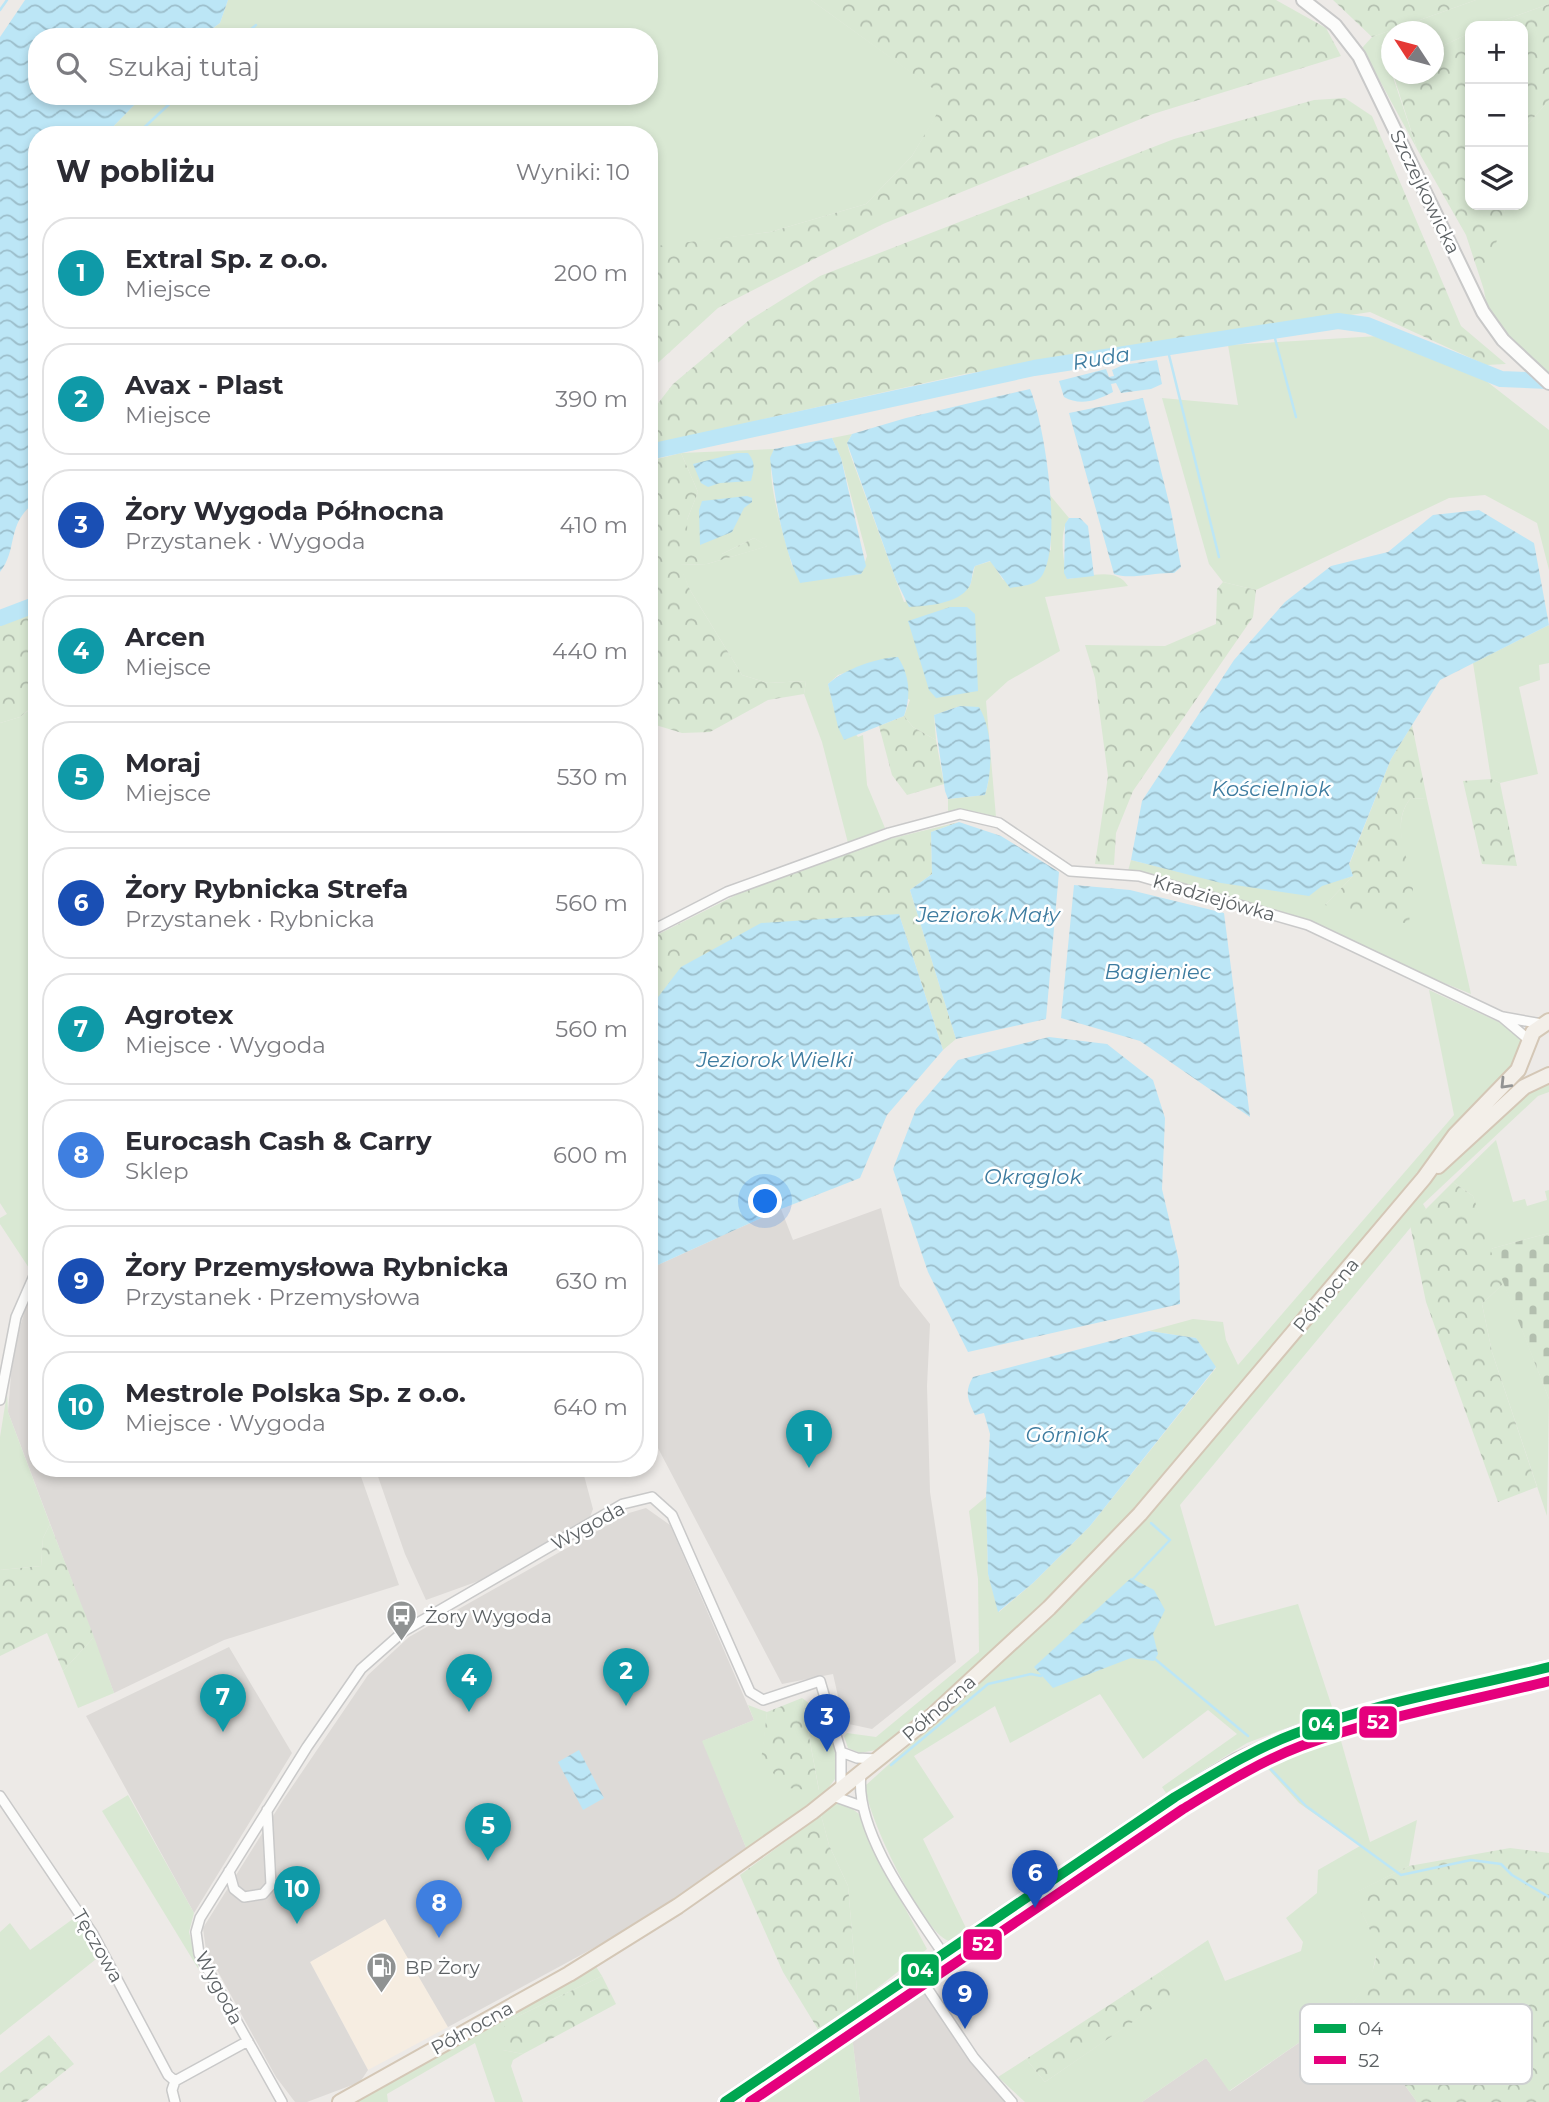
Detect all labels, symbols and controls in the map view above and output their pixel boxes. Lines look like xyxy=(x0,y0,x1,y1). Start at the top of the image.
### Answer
north arrow xyxy=(1381,21,1444,84)
map controls xyxy=(1465,21,1528,210)
button: + xyxy=(1465,21,1528,84)
search box xyxy=(28,28,658,105)
icon: search xyxy=(52,48,90,86)
text: Szukaj tutaj xyxy=(108,51,260,83)
button: − xyxy=(1465,84,1528,147)
street label: Szczejkowicka xyxy=(1385,126,1465,258)
button: layers xyxy=(1465,147,1528,210)
text: W pobliżu xyxy=(56,153,215,190)
text: Wyniki: 10 xyxy=(516,158,630,186)
text: Extral Sp. z o.o. xyxy=(125,243,328,275)
text: 1 xyxy=(76,259,86,287)
text: 200 m xyxy=(554,259,628,287)
text: Miejsce xyxy=(125,275,211,303)
water label: Ruda xyxy=(1071,341,1131,375)
text: Avax - Plast xyxy=(125,369,283,401)
text: 2 xyxy=(74,385,88,413)
text: 390 m xyxy=(555,385,628,413)
text: Miejsce xyxy=(125,401,211,429)
text: Żory Wygoda Północna xyxy=(125,495,444,527)
text: 3 xyxy=(74,511,88,539)
text: 410 m xyxy=(559,511,628,539)
text: Przystanek · Wygoda xyxy=(125,527,366,555)
text: Arcen xyxy=(125,621,205,653)
text: 4 xyxy=(73,637,89,665)
text: 440 m xyxy=(552,637,628,665)
text: Miejsce xyxy=(125,653,211,681)
text: Moraj xyxy=(125,747,201,779)
text: 5 xyxy=(74,763,88,791)
text: 530 m xyxy=(556,763,628,791)
water label: Kościelniok xyxy=(1212,776,1332,801)
text: Miejsce xyxy=(125,779,211,807)
street label: Kradziejówka xyxy=(1150,870,1278,926)
text: Żory Rybnicka Strefa xyxy=(125,873,408,905)
text: 6 xyxy=(74,889,88,917)
text: 560 m xyxy=(555,889,628,917)
water label: Jeziorok Mały xyxy=(915,902,1061,927)
text: Przystanek · Rybnicka xyxy=(125,905,375,933)
water label: Bagieniec xyxy=(1104,959,1212,984)
text: Agrotex xyxy=(125,999,233,1031)
text: 7 xyxy=(74,1015,88,1043)
text: 560 m xyxy=(555,1015,628,1043)
text: Miejsce · Wygoda xyxy=(125,1031,326,1059)
water label: Jeziorok Wielki xyxy=(696,1047,854,1072)
one-way arrow xyxy=(1500,1076,1513,1089)
text: Eurocash Cash & Carry xyxy=(125,1125,432,1157)
text: 8 xyxy=(73,1141,89,1169)
text: 600 m xyxy=(553,1141,628,1169)
text: Sklep xyxy=(125,1157,189,1185)
water label: Okrąglok xyxy=(984,1164,1084,1189)
your location xyxy=(748,1184,782,1218)
text: Żory Przemysłowa Rybnicka xyxy=(125,1251,509,1283)
street label: Północna xyxy=(1288,1253,1364,1337)
text: 9 xyxy=(74,1267,88,1295)
text: 630 m xyxy=(555,1267,628,1295)
text: Przystanek · Przemysłowa xyxy=(125,1283,421,1311)
text: Mestrole Polska Sp. z o.o. xyxy=(125,1377,466,1409)
text: 10 xyxy=(69,1393,93,1421)
text: 640 m xyxy=(553,1393,628,1421)
text: Miejsce · Wygoda xyxy=(125,1409,326,1437)
pin: 1 xyxy=(786,1410,832,1468)
water label: Górniok xyxy=(1025,1422,1110,1447)
street label: Wygoda xyxy=(547,1497,629,1555)
bus stop icon: Żory Wygoda xyxy=(385,1599,419,1643)
place label: Żory Wygoda xyxy=(425,1605,552,1628)
pin: 2 xyxy=(603,1648,649,1706)
pin: 4 xyxy=(446,1654,492,1712)
street label: Północna xyxy=(897,1670,981,1746)
pin: 7 xyxy=(200,1674,246,1732)
pin: 3 xyxy=(804,1694,850,1752)
line badge: 52 xyxy=(1358,1705,1398,1739)
line badge: 04 xyxy=(1301,1708,1341,1741)
text: 52 xyxy=(1367,1711,1389,1734)
text: 04 xyxy=(1308,1713,1334,1736)
pin: 5 xyxy=(465,1803,511,1861)
pin: 6 xyxy=(1012,1850,1058,1908)
pin: 10 xyxy=(274,1866,320,1924)
pin: 8 xyxy=(416,1880,462,1938)
street label: Tęczowa xyxy=(68,1905,128,1987)
line badge: 52 xyxy=(962,1928,1003,1961)
text: 52 xyxy=(972,1933,994,1956)
street label: Wygoda xyxy=(190,1947,248,2029)
fuel station icon: BP Żory xyxy=(365,1950,399,1994)
line badge: 04 xyxy=(900,1953,940,1987)
place label: BP Żory xyxy=(405,1956,480,1979)
text: 04 xyxy=(907,1959,933,1982)
pin: 9 xyxy=(942,1971,988,2029)
street label: Północna xyxy=(427,1996,517,2060)
legend xyxy=(1300,2004,1532,2084)
text: 04 xyxy=(1358,2017,1384,2040)
text: 52 xyxy=(1358,2049,1380,2072)

